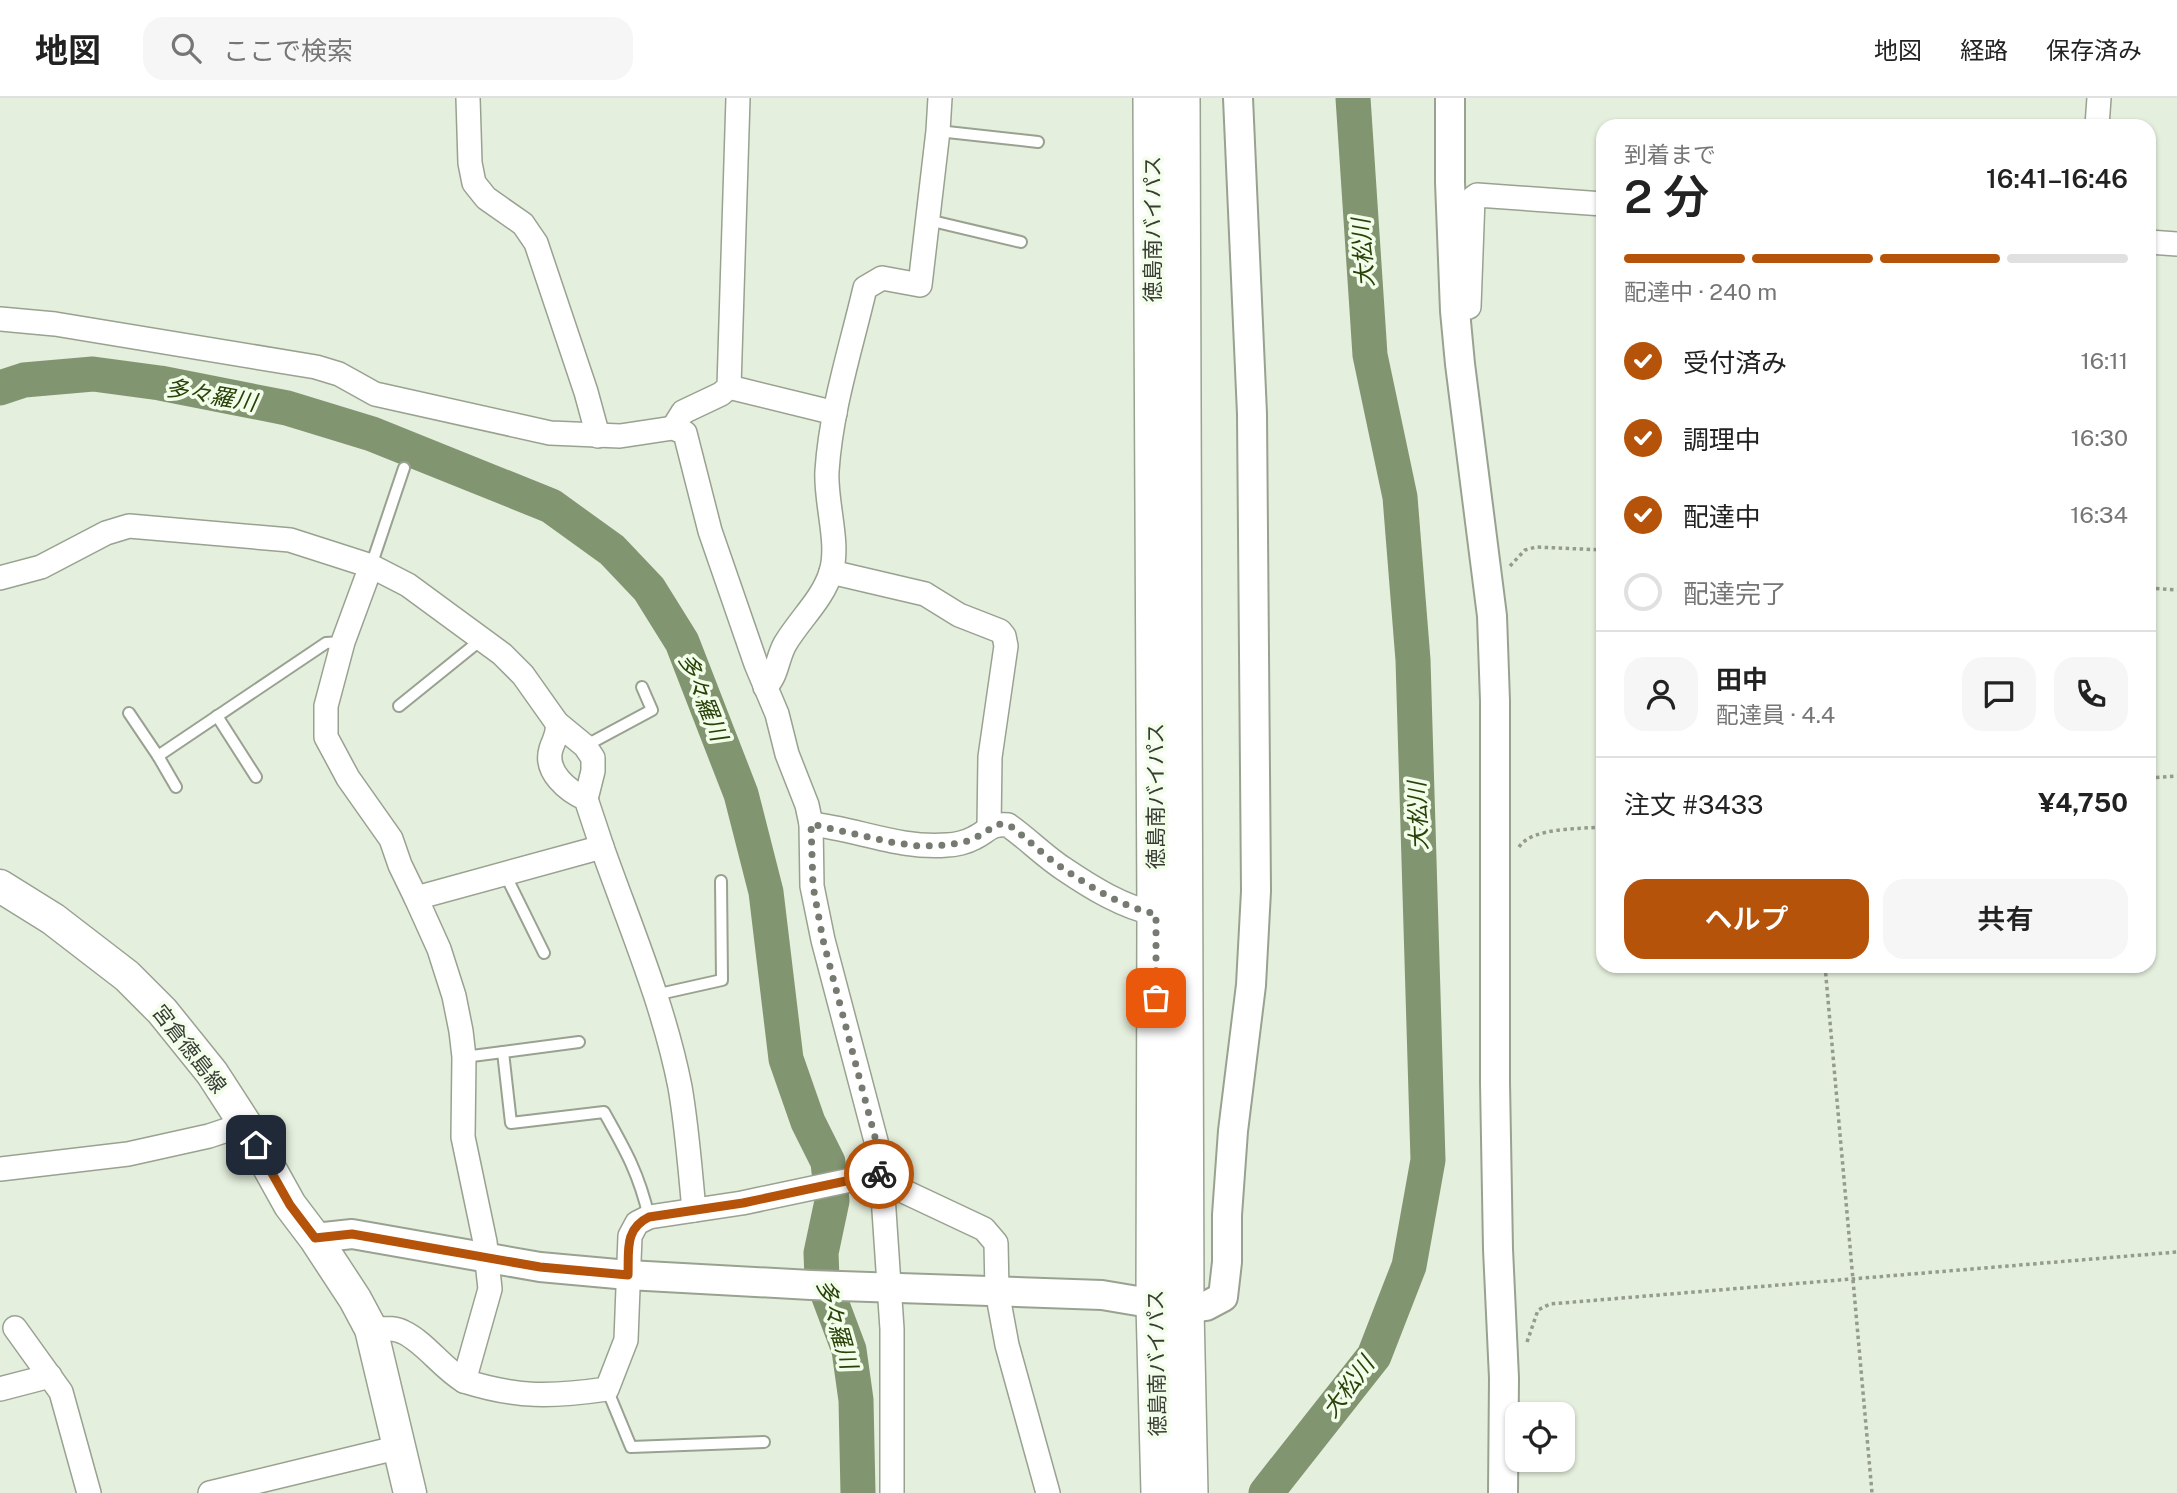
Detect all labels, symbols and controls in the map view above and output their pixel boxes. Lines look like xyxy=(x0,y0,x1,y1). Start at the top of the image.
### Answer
search box xyxy=(143,17,633,80)
icon: search xyxy=(167,29,205,67)
text: 地図 xyxy=(35,31,101,69)
text: ここで検索 xyxy=(223,35,353,66)
text: 地図 xyxy=(1874,36,1922,64)
text: 経路 xyxy=(1960,36,2008,64)
text: 保存済み xyxy=(2046,36,2142,64)
text: 到着まで xyxy=(1624,141,1716,168)
street label: 徳島南バイパス xyxy=(1140,156,1165,302)
text: 16:41–16:46 xyxy=(1986,163,2128,194)
text: 2 分 xyxy=(1624,169,1709,223)
water label: 大松川 xyxy=(1346,215,1378,288)
text: 配達中 · 240 m xyxy=(1624,278,1777,305)
icon: check xyxy=(1624,342,1662,380)
text: 受付済み xyxy=(1683,347,1787,378)
text: 16:11 xyxy=(2080,347,2128,374)
water label: 多々羅川 xyxy=(163,373,262,416)
icon: check xyxy=(1624,419,1662,457)
text: 調理中 xyxy=(1683,424,1761,455)
text: 16:30 xyxy=(2071,424,2128,451)
icon: check xyxy=(1624,496,1662,534)
text: 配達中 xyxy=(1683,501,1761,532)
text: 16:34 xyxy=(2070,501,2128,528)
text: 配達完了 xyxy=(1683,578,1787,609)
water label: 多々羅川 xyxy=(674,649,734,747)
button: person xyxy=(1624,657,1698,731)
button: chat xyxy=(1962,657,2036,731)
button: phone xyxy=(2054,657,2128,731)
text: 田中 xyxy=(1716,664,1768,695)
text: 配達員 · 4.4 xyxy=(1716,701,1835,728)
street label: 徳島南バイパス xyxy=(1143,723,1168,869)
water label: 大松川 xyxy=(1403,778,1432,851)
text: ¥4,750 xyxy=(2038,787,2128,818)
text: 注文 #3433 xyxy=(1624,789,1763,820)
button: ヘルプ xyxy=(1624,879,1869,959)
button: 共有 xyxy=(1883,879,2128,959)
pin xyxy=(1126,968,1186,1028)
icon: bag xyxy=(1137,979,1175,1017)
street label: 宮倉徳島線 xyxy=(147,1000,232,1098)
pin xyxy=(226,1115,286,1175)
icon: home xyxy=(237,1126,275,1164)
courier xyxy=(844,1139,914,1209)
icon: bike xyxy=(860,1155,898,1193)
water label: 多々羅川 xyxy=(812,1276,864,1375)
street label: 徳島南バイパス xyxy=(1143,1290,1170,1437)
water label: 大松川 xyxy=(1316,1349,1381,1422)
map controls xyxy=(1505,1402,1575,1472)
button: locate xyxy=(1505,1402,1575,1472)

